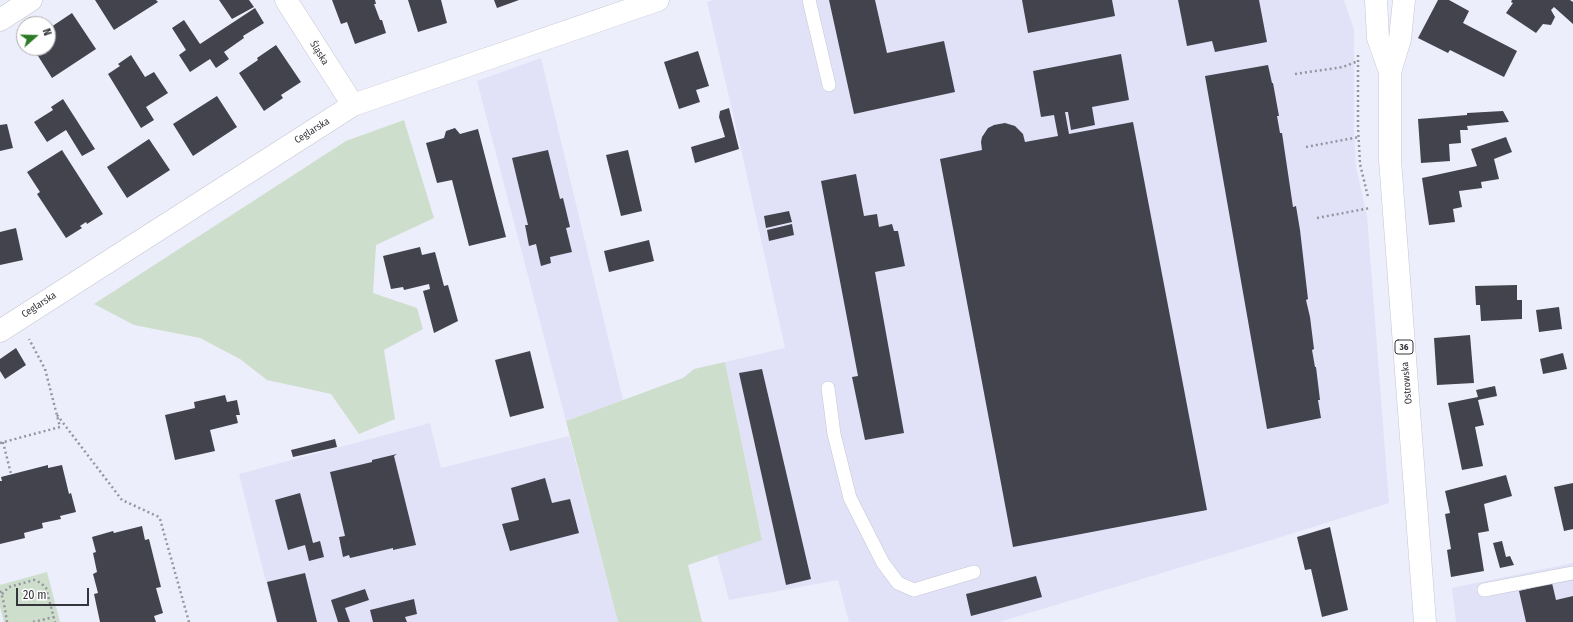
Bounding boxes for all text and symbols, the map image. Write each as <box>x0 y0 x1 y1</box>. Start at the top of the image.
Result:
north arrow <box>16 16 56 56</box>
text: N <box>40 27 54 37</box>
street label: Śląska <box>307 39 331 67</box>
street label: Ceglarska <box>292 116 332 146</box>
street label: Ceglarska <box>19 289 59 321</box>
road number: 36 <box>1395 340 1413 354</box>
street label: Ostrowska <box>1399 361 1415 405</box>
scale bar <box>18 580 91 606</box>
text: 20 m <box>23 588 47 602</box>

